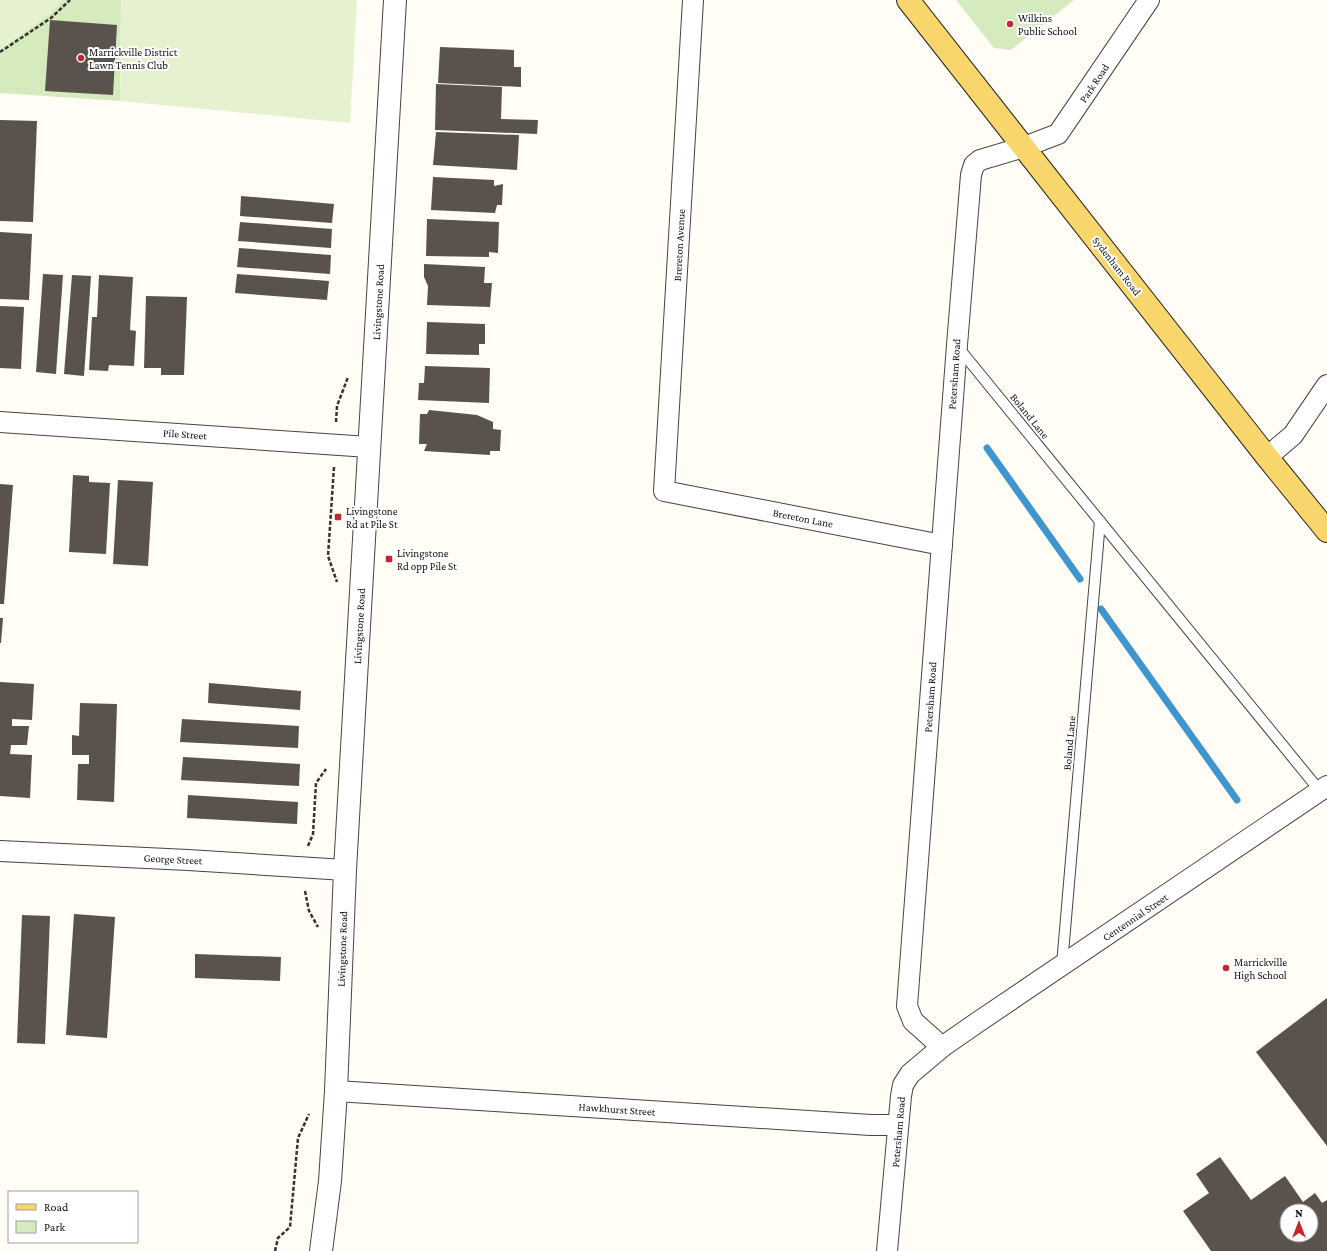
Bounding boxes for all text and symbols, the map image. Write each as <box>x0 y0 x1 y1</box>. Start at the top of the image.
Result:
place label: Wilkins Public School <box>1018 12 1077 37</box>
marker: Wilkins Public School <box>1005 19 1015 29</box>
place label: Marrickville District Lawn Tennis Club <box>89 46 178 71</box>
marker: Marrickville District Lawn Tennis Club <box>76 53 86 63</box>
street label: Park Road <box>1077 61 1111 105</box>
street label: Brereton Avenue <box>671 208 687 281</box>
street label: Sydenham Road <box>1090 234 1144 298</box>
street label: Livingstone Road <box>370 264 387 340</box>
street label: Petersham Road <box>946 338 962 410</box>
street label: Boland Lane <box>1008 391 1052 441</box>
street label: Pile Street <box>163 426 208 442</box>
place label: Livingstone Rd at Pile St <box>346 505 398 530</box>
street label: Brereton Lane <box>772 506 834 530</box>
marker: Livingstone Rd at Pile St <box>333 512 343 522</box>
place label: Livingstone Rd opp Pile St <box>397 547 457 573</box>
marker: Livingstone Rd opp Pile St <box>384 554 394 564</box>
street label: Livingstone Road <box>351 588 368 664</box>
street label: Petersham Road <box>922 661 938 733</box>
street label: Boland Lane <box>1061 715 1077 771</box>
street label: George Street <box>143 851 203 868</box>
street label: Centennial Street <box>1100 891 1170 943</box>
street label: Livingstone Road <box>335 911 350 987</box>
place label: Marrickville High School <box>1234 956 1287 982</box>
marker: Marrickville High School <box>1221 963 1231 973</box>
street label: Petersham Road <box>889 1096 907 1168</box>
street label: Hawkhurst Street <box>578 1100 656 1118</box>
legend <box>8 1191 138 1243</box>
text: Road <box>44 1200 69 1214</box>
north arrow <box>1279 1203 1319 1243</box>
text: N <box>1295 1207 1303 1219</box>
text: Park <box>44 1220 66 1234</box>

